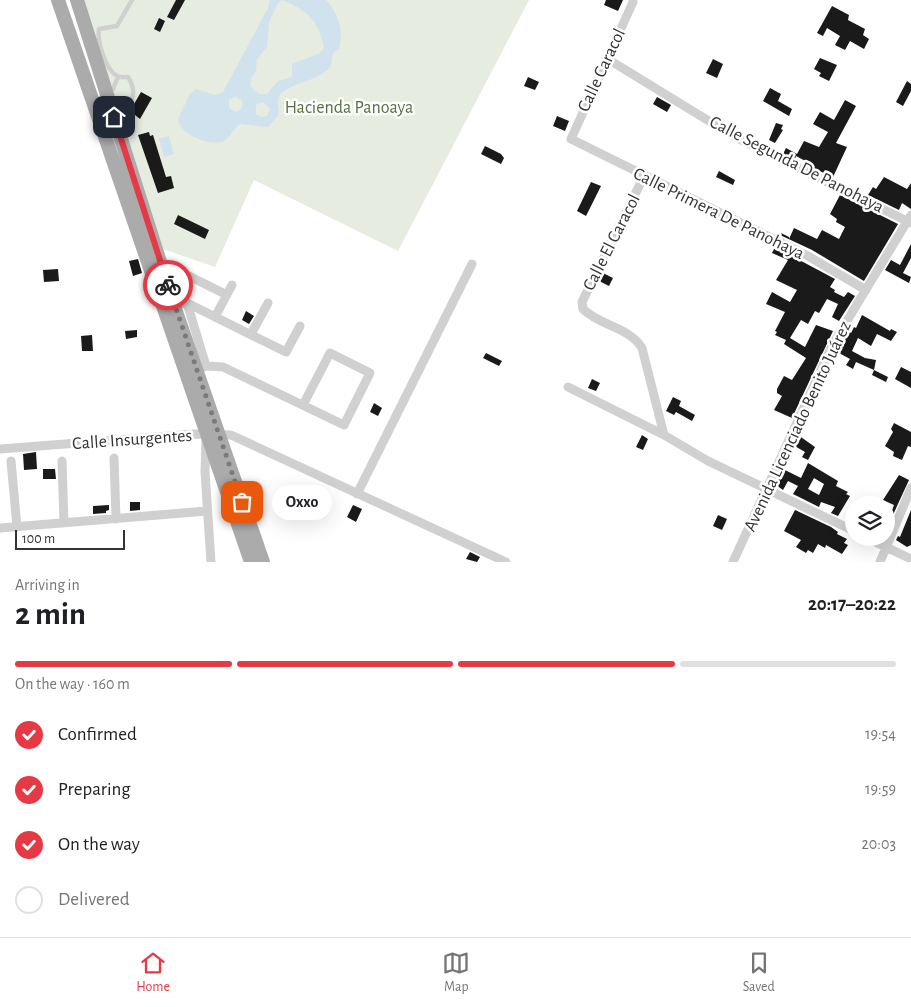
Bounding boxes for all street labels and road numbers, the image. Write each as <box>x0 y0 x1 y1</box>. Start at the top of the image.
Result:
street label: Calle Caracol <box>575 26 629 115</box>
street label: Calle Segunda De Panohaya <box>706 113 887 217</box>
street label: Calle Primera De Panohaya <box>630 165 807 263</box>
street label: Calle El Caracol <box>580 191 644 294</box>
street label: Avenida Licenciado Benito Juárez <box>741 318 855 534</box>
street label: Calle Insurgentes <box>72 427 193 453</box>

